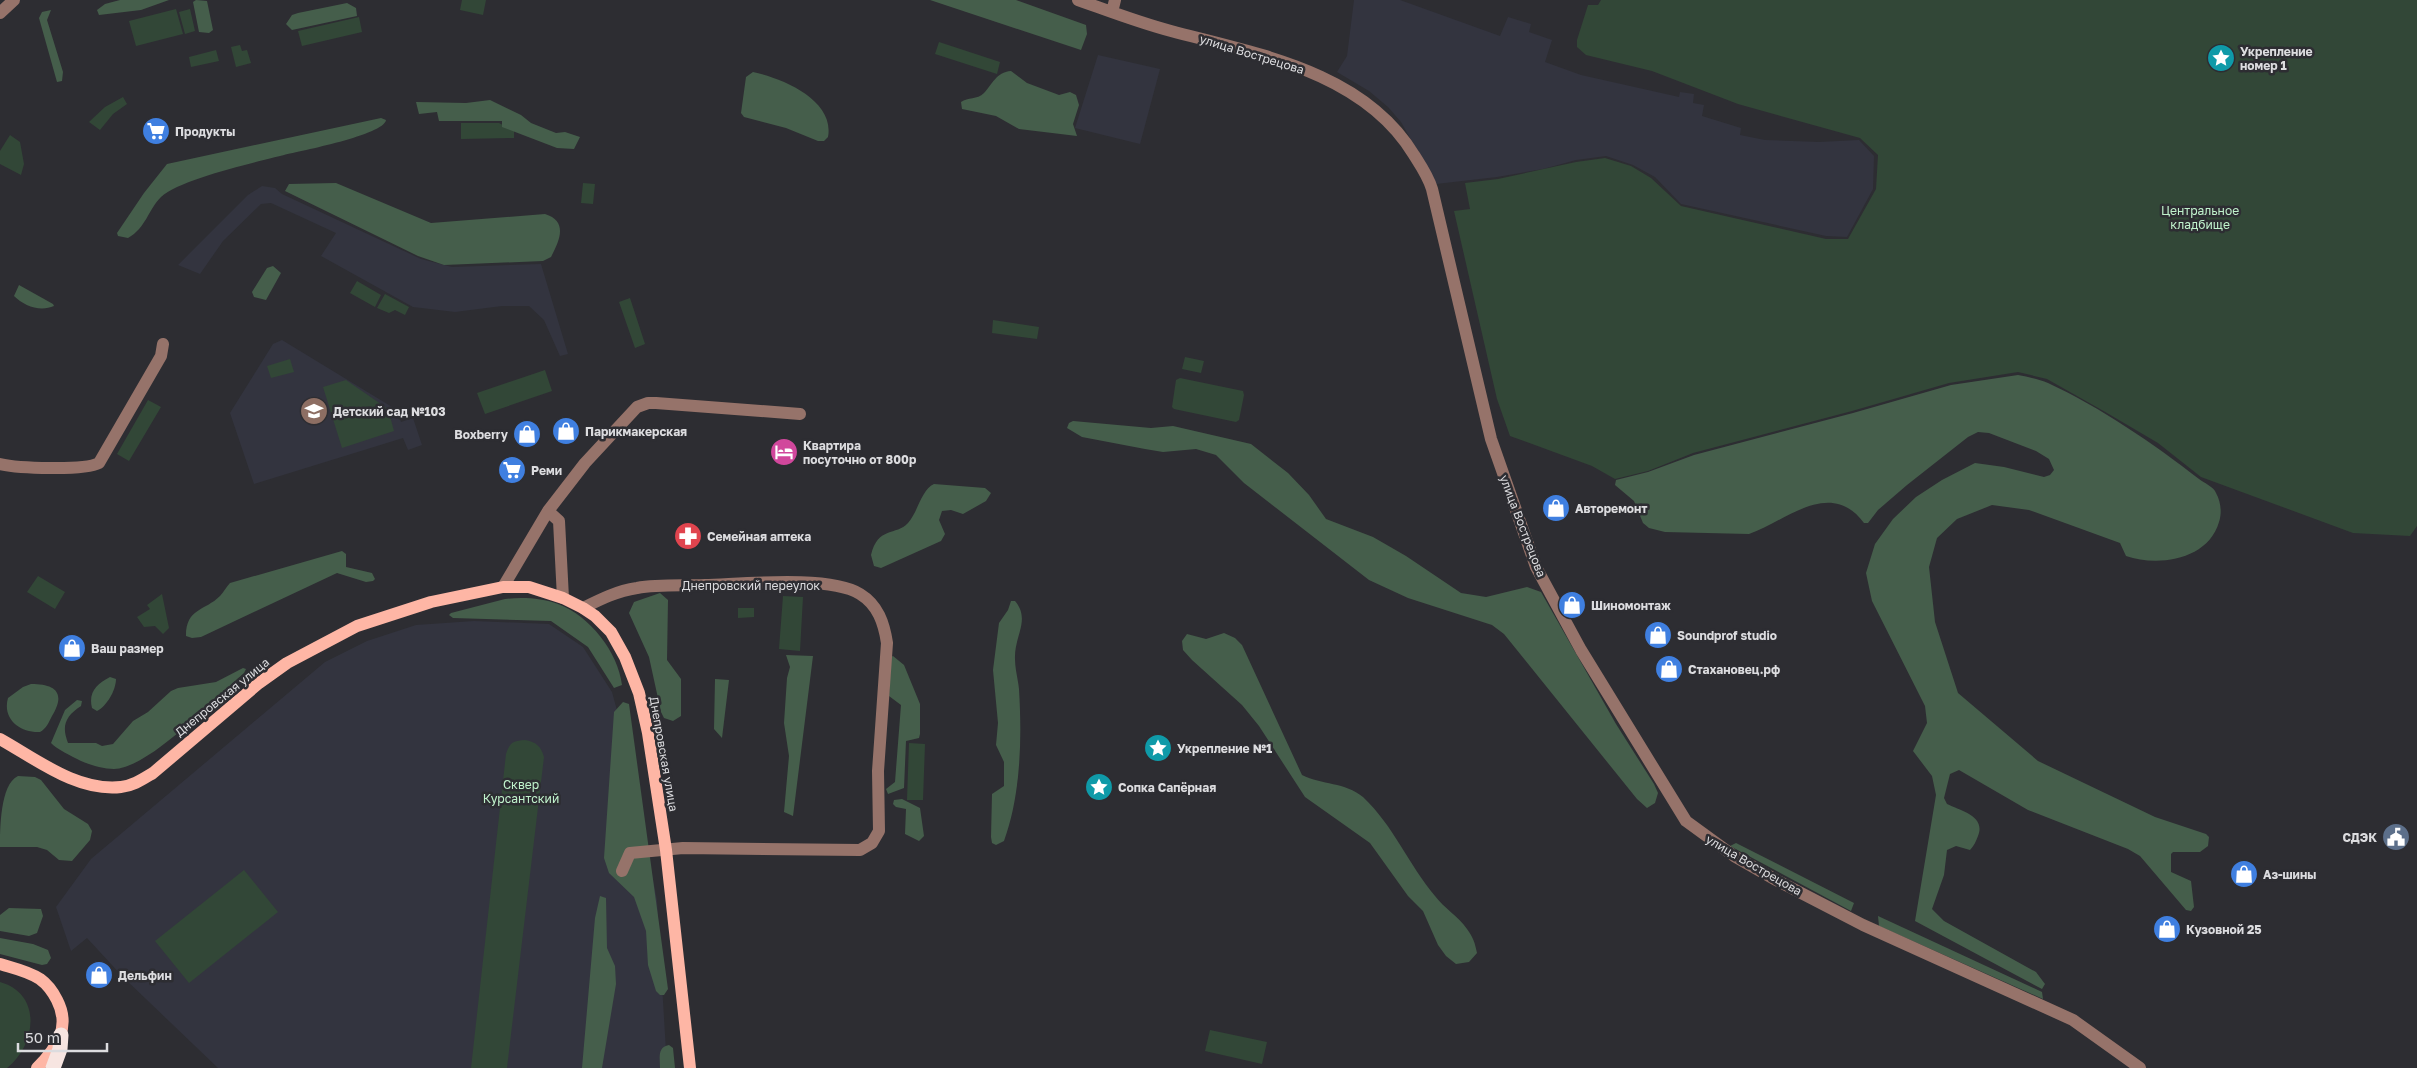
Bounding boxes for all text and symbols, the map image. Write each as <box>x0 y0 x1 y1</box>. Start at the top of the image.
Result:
street label: улица Вострецова <box>1198 31 1306 77</box>
place icon: Укрепление номер 1 <box>2206 43 2236 73</box>
place label: Укрепление номер 1 <box>2240 44 2313 73</box>
supermarket icon: Продукты <box>141 116 171 146</box>
place label: Продукты <box>175 124 235 139</box>
park label: Центральное кладбище <box>2161 203 2239 232</box>
school or university icon: Детский сад №103 <box>299 396 329 426</box>
place label: Детский сад №103 <box>333 404 446 419</box>
shop icon: Парикмакерская <box>551 416 581 446</box>
shop icon: Boxberry <box>512 419 542 449</box>
place label: Парикмакерская <box>585 424 687 439</box>
place label: Boxberry <box>454 427 509 442</box>
hotel icon: Квартира посуточно от 800р <box>769 437 799 467</box>
place label: Квартира посуточно от 800р <box>803 438 917 467</box>
supermarket icon: Реми <box>497 455 527 485</box>
place label: Реми <box>531 463 562 478</box>
street label: улица Вострецова <box>1497 473 1549 579</box>
shop icon: Авторемонт <box>1541 493 1571 523</box>
place label: Авторемонт <box>1575 501 1648 516</box>
pharmacy icon: Семейная аптека <box>673 521 703 551</box>
place label: Семейная аптека <box>707 529 811 544</box>
street label: Днепровский переулок <box>682 578 820 593</box>
shop icon: Шиномонтаж <box>1557 590 1587 620</box>
place label: Шиномонтаж <box>1591 598 1671 613</box>
shop icon: Soundprof studio <box>1643 620 1673 650</box>
place label: Soundprof studio <box>1677 628 1777 643</box>
shop icon: Ваш размер <box>57 633 87 663</box>
place label: Ваш размер <box>91 641 164 656</box>
street label: Днепровская улица <box>172 654 272 740</box>
shop icon: Стахановец.рф <box>1654 654 1684 684</box>
place label: Стахановец.рф <box>1688 662 1780 677</box>
street label: Днепровская улица <box>646 695 682 813</box>
place icon: Укрепление №1 <box>1143 733 1173 763</box>
place label: Укрепление №1 <box>1177 741 1272 756</box>
place icon: Сопка Сапёрная <box>1084 772 1114 802</box>
park label: Сквер Курсантский <box>483 777 559 806</box>
place label: Сопка Сапёрная <box>1118 780 1216 795</box>
public building icon: СДЭК <box>2381 822 2411 852</box>
place label: СДЭК <box>2343 830 2377 845</box>
street label: улица Вострецова <box>1703 831 1805 899</box>
shop icon: Аз-шины <box>2229 859 2259 889</box>
place label: Аз-шины <box>2263 867 2316 882</box>
shop icon: Кузовной 25 <box>2152 914 2182 944</box>
place label: Кузовной 25 <box>2186 922 2262 937</box>
shop icon: Дельфин <box>84 960 114 990</box>
place label: Дельфин <box>118 968 172 983</box>
scale bar <box>18 1020 106 1052</box>
text: 50 m <box>25 1028 60 1046</box>

